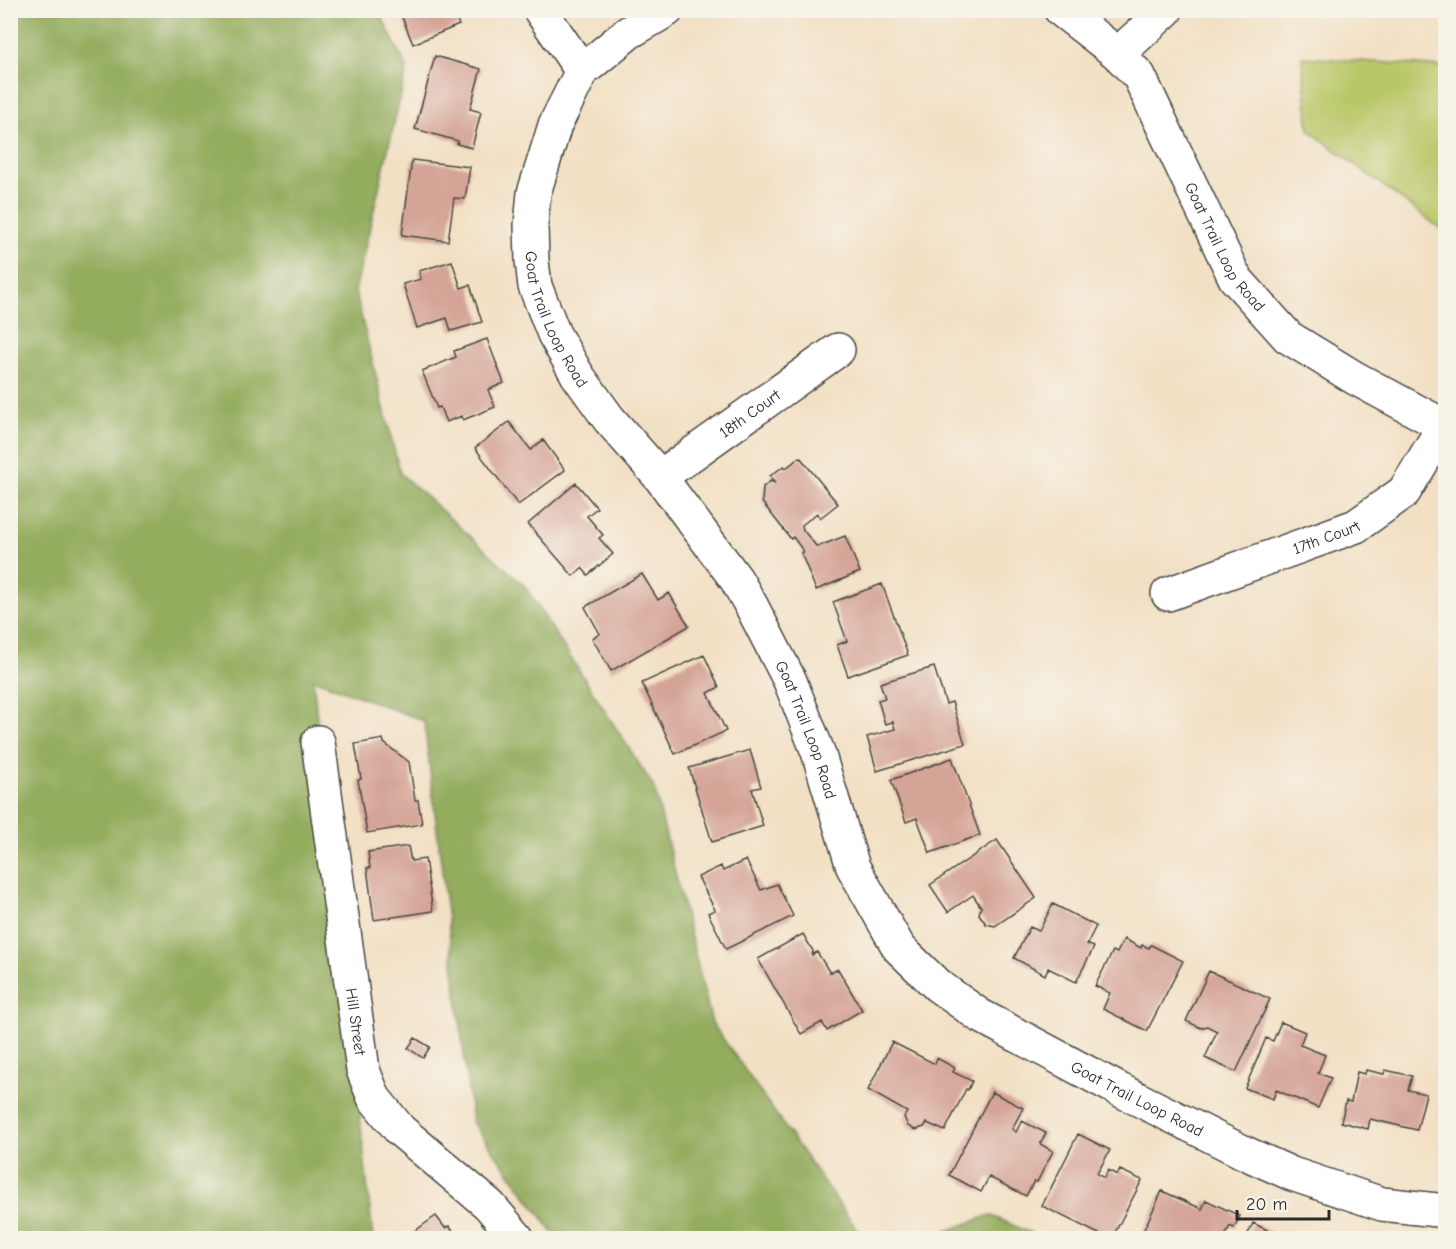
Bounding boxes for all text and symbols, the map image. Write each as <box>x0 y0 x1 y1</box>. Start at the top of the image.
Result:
street label: Goat Trail Loop Road <box>1181 179 1268 315</box>
street label: Goat Trail Loop Road <box>522 251 591 391</box>
street label: 18th Court <box>716 386 784 442</box>
street label: 17th Court <box>1290 517 1365 558</box>
street label: Goat Trail Loop Road <box>771 658 840 801</box>
street label: Hill Street <box>342 987 369 1057</box>
street label: Goat Trail Loop Road <box>1068 1058 1206 1141</box>
scale bar <box>1237 1183 1328 1221</box>
text: 20 m <box>1246 1194 1287 1215</box>

